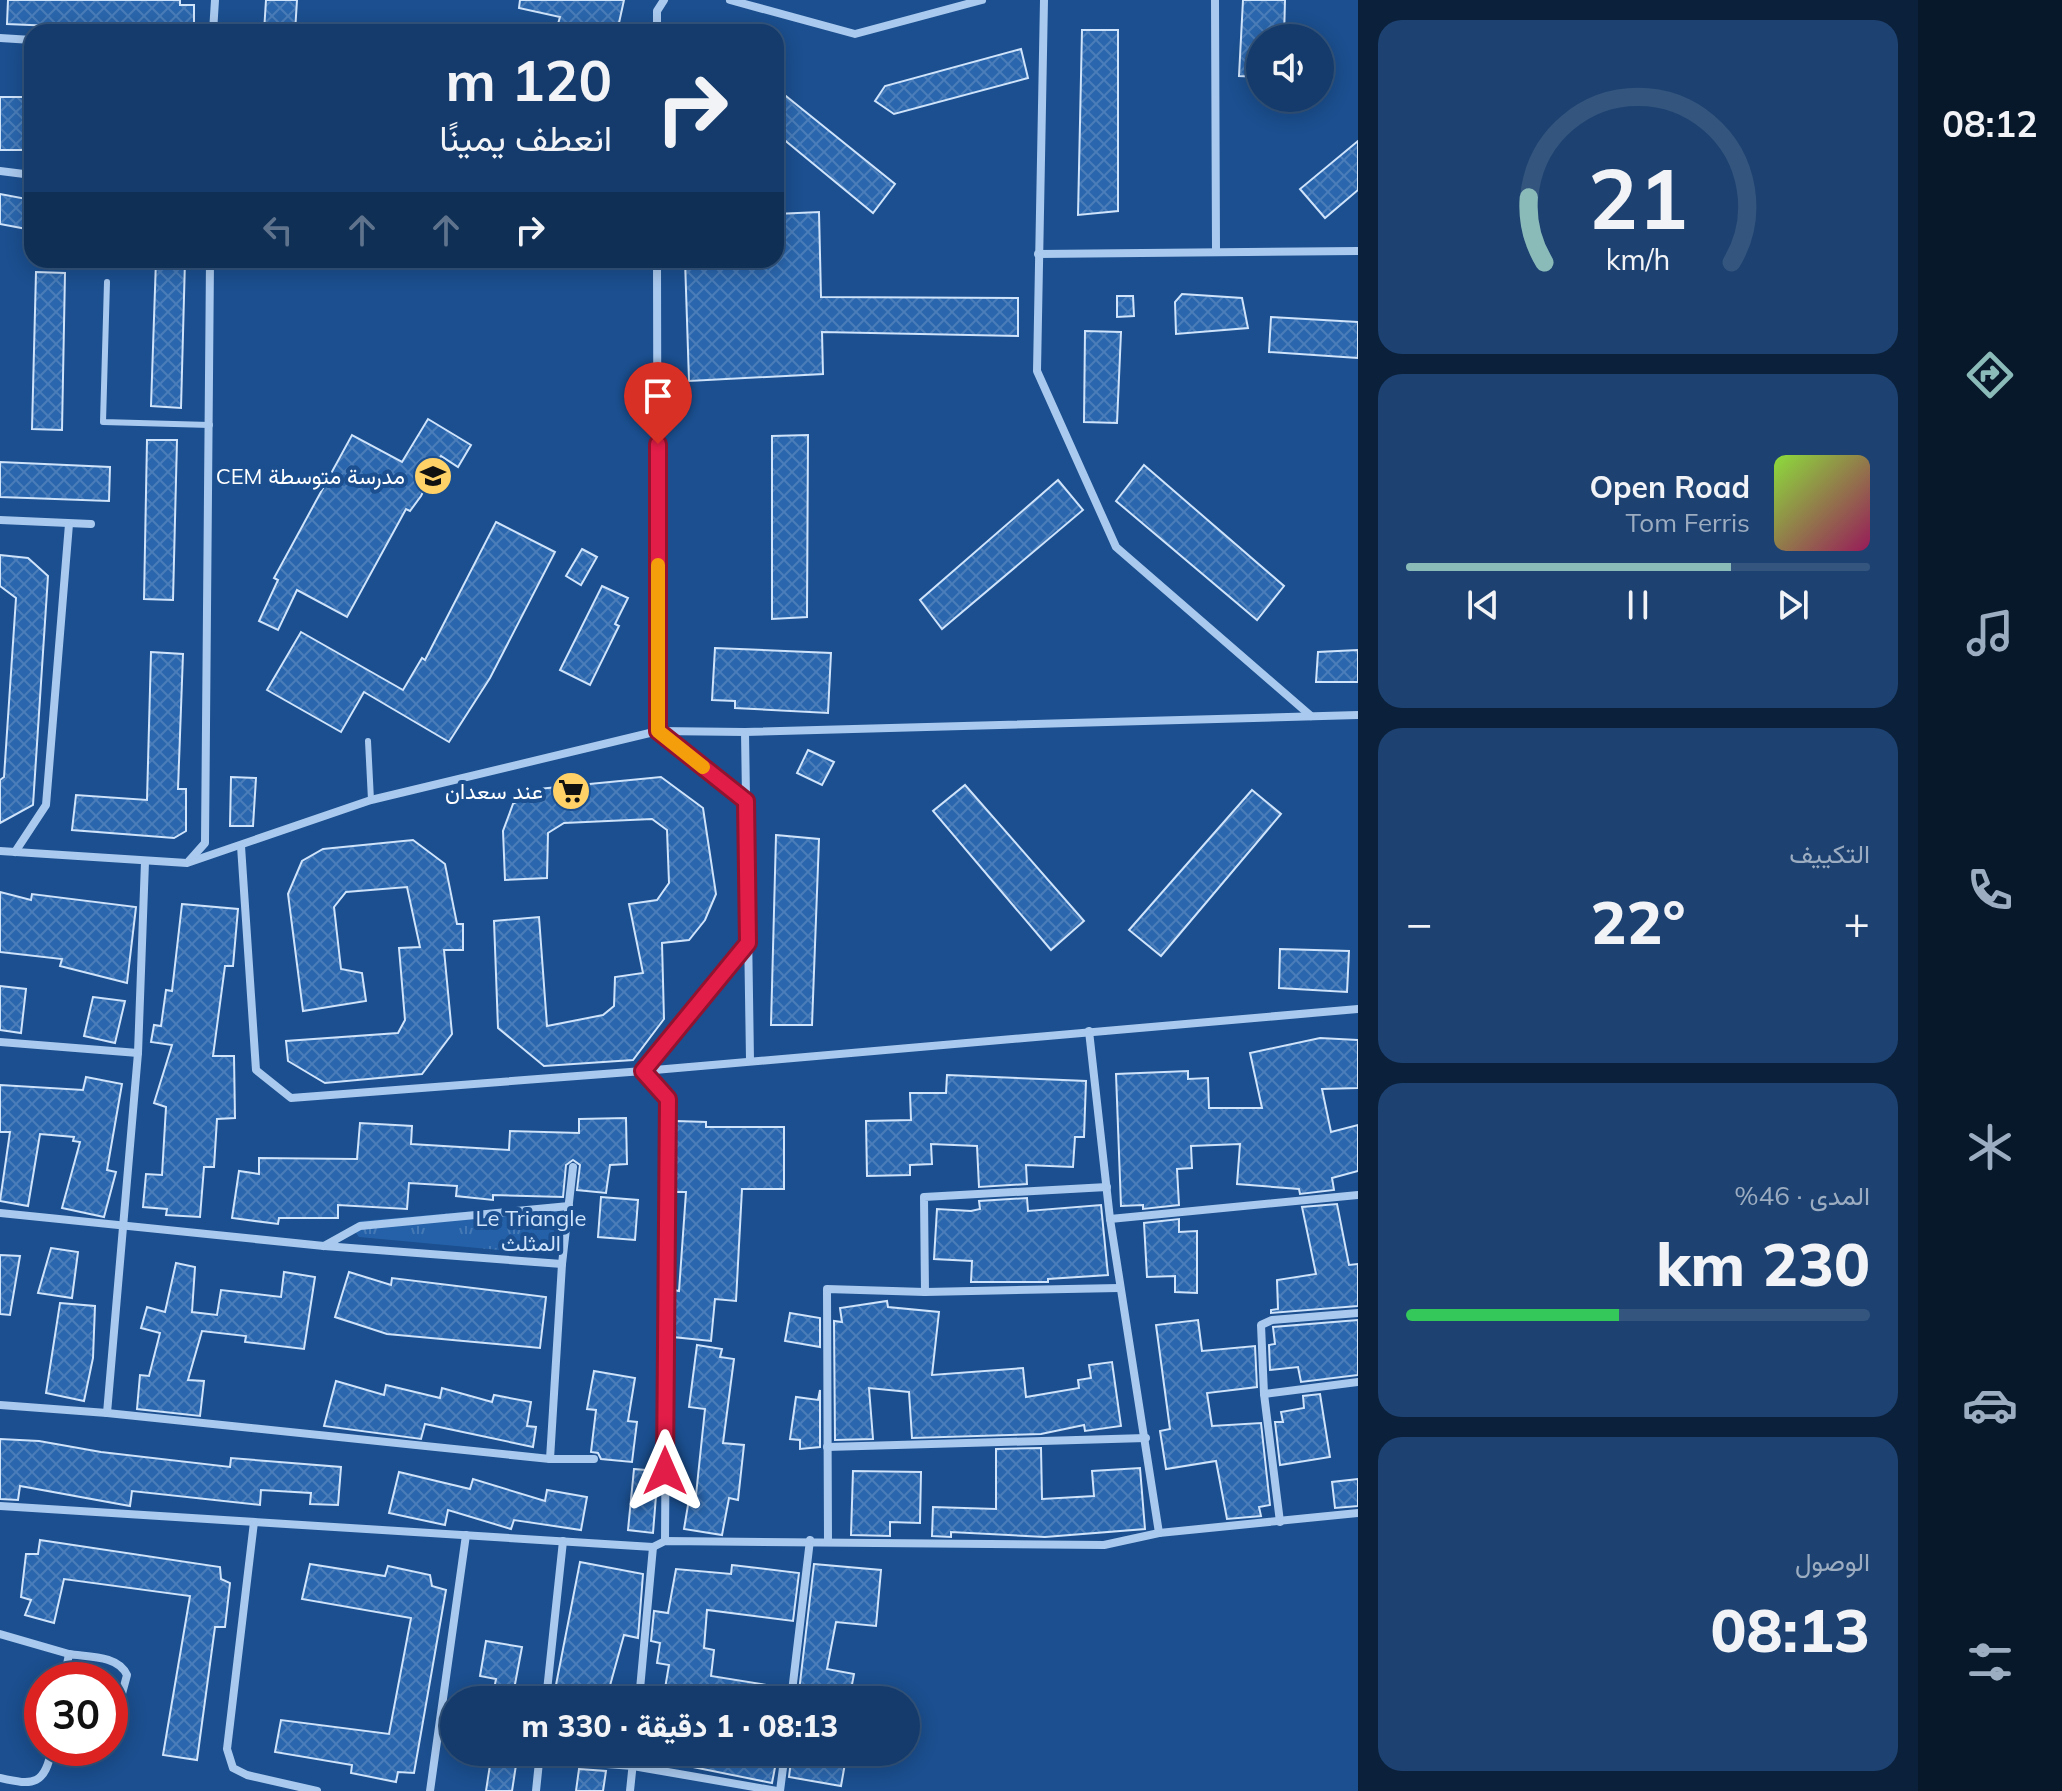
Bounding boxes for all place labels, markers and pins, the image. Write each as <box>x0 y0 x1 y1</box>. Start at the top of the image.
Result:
pin <box>624 362 692 444</box>
school or university icon: CEM مدرسة متوسطة <box>412 455 454 497</box>
place label: CEM مدرسة متوسطة <box>216 462 405 490</box>
supermarket icon: عند سعدان <box>550 770 592 812</box>
place label: عند سعدان <box>445 777 543 805</box>

